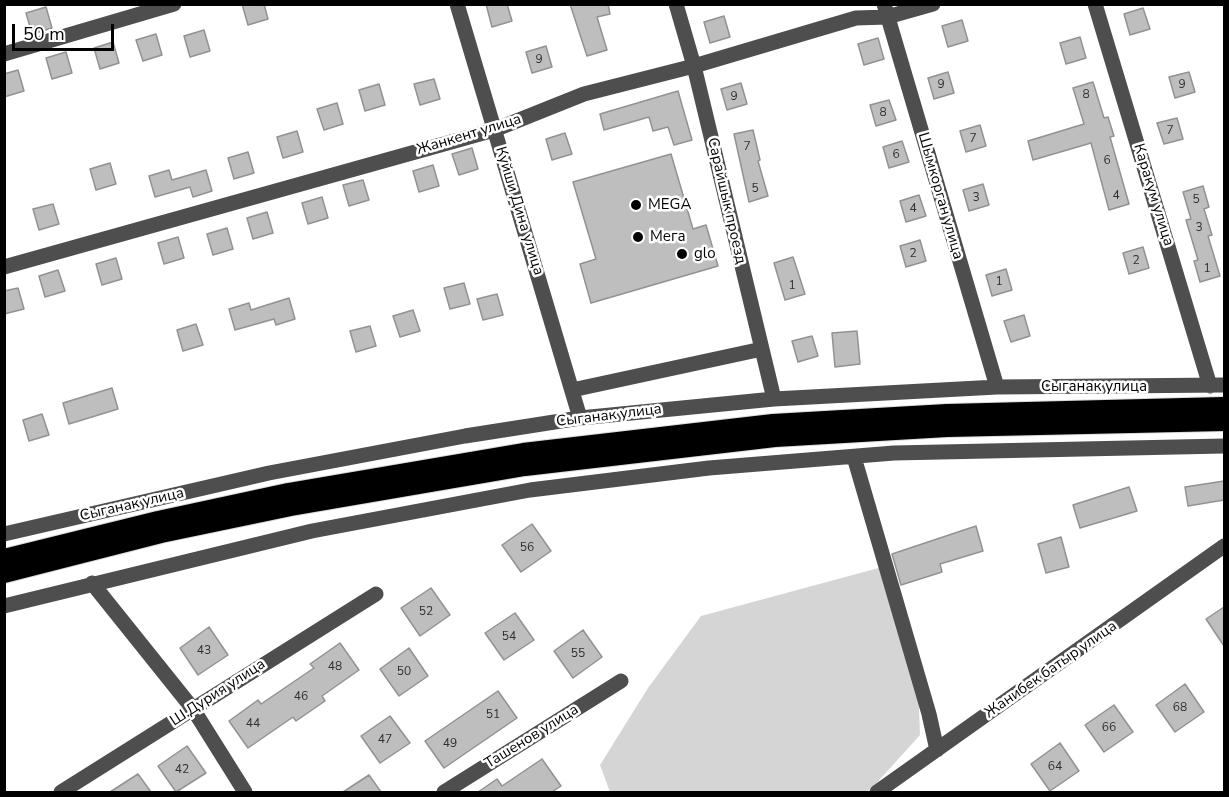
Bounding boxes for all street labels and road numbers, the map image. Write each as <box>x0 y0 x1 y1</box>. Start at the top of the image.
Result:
street label: Жанкент улица <box>414 111 524 159</box>
street label: Шымкорган улица <box>913 131 967 261</box>
street label: Сарайшык проезд <box>703 136 749 266</box>
street label: Каракум улица <box>1129 142 1177 248</box>
street label: Куйши Дина улица <box>491 145 547 277</box>
street label: Сыганак улица <box>1041 378 1147 396</box>
street label: Сыганак улица <box>555 401 663 431</box>
street label: Сыганак улица <box>78 484 186 526</box>
street label: Жанибек батыр улица <box>981 618 1121 722</box>
street label: Ш.Дурия улица <box>167 656 269 730</box>
street label: Ташенов улица <box>482 701 582 773</box>

